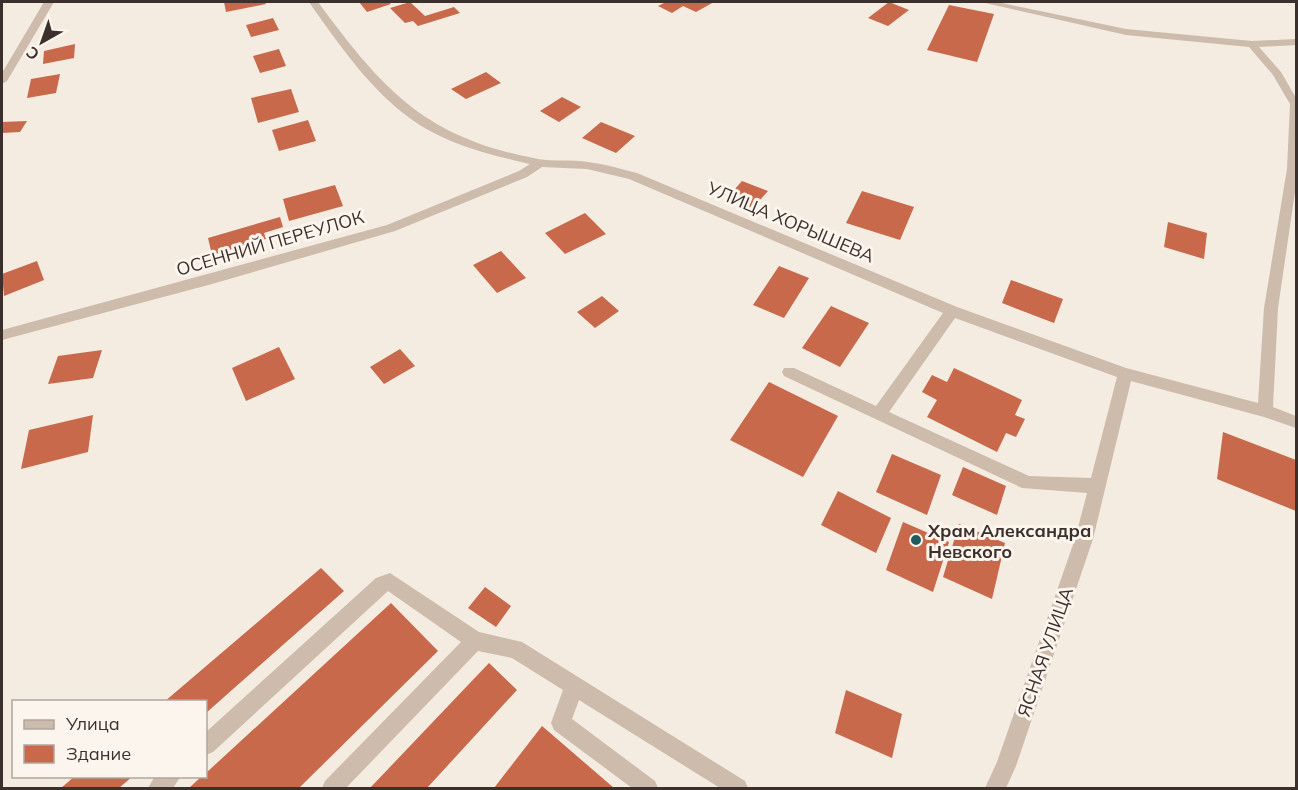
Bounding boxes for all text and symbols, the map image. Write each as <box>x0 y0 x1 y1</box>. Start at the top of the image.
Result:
north arrow <box>12 12 72 72</box>
text: С <box>22 42 43 65</box>
street label: УЛИЦА ХОРЫШЕВА <box>703 176 878 268</box>
street label: ОСЕННИЙ ПЕРЕУЛОК <box>174 205 367 281</box>
place label: Храм Александра Невского <box>927 519 1091 563</box>
marker: Храм Александра Невского <box>909 533 923 547</box>
street label: ЯСНАЯ УЛИЦА <box>1012 584 1078 720</box>
legend <box>12 700 207 778</box>
text: Улица <box>65 712 120 735</box>
text: Здание <box>66 742 131 765</box>

